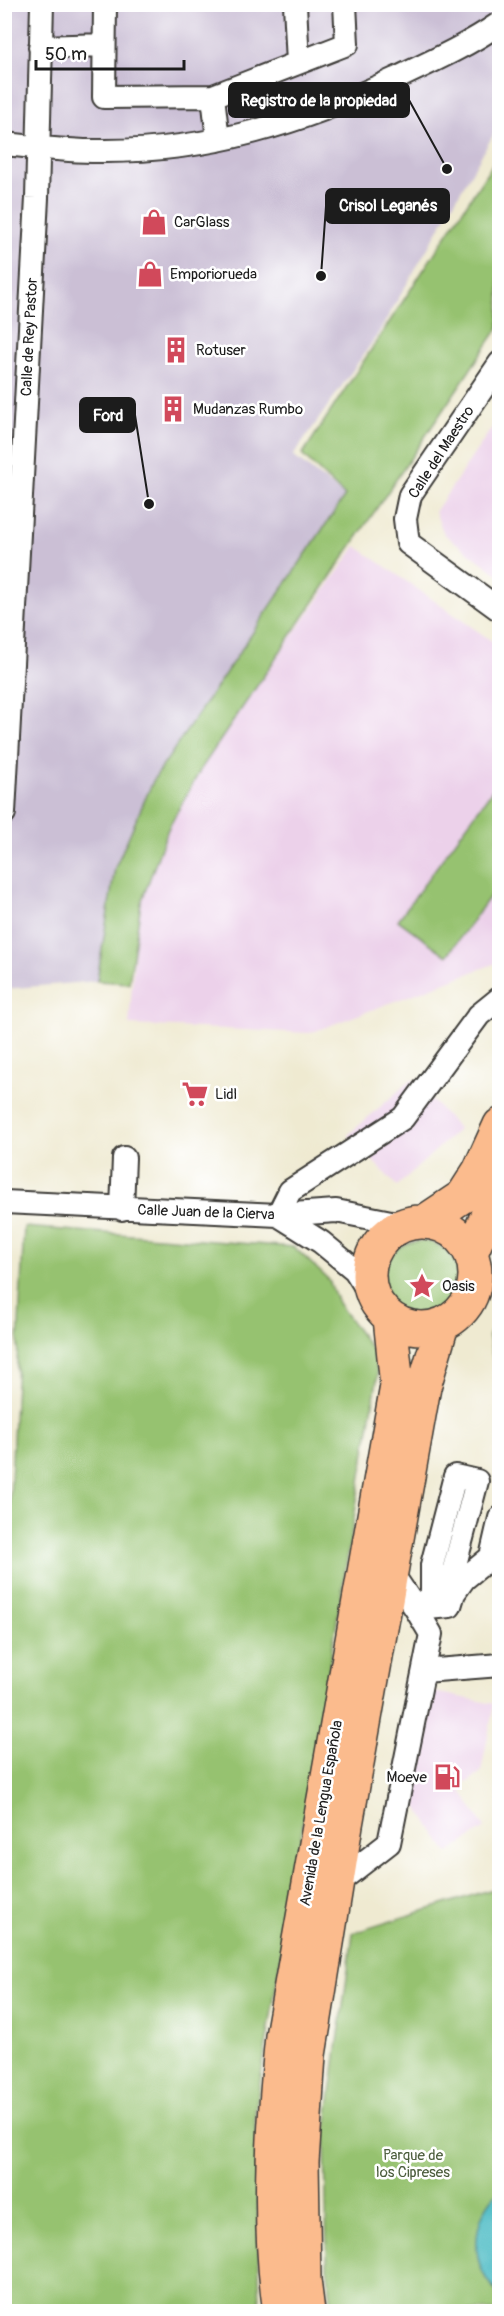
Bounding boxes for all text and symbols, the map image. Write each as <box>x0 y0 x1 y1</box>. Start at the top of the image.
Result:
scale bar <box>36 33 184 71</box>
text: 50 m <box>45 43 87 66</box>
callout: Registro de la propiedad <box>229 83 409 117</box>
text: Registro de la propiedad <box>241 91 397 111</box>
callout: Crisol Leganés <box>326 189 449 223</box>
text: Crisol Leganés <box>339 196 438 216</box>
shop icon: CarGlass <box>139 207 169 237</box>
place label: CarGlass <box>174 213 230 232</box>
shop icon: Emporiorueda <box>135 259 165 289</box>
place label: Emporiorueda <box>170 265 257 284</box>
street label: Calle de Rey Pastor <box>17 277 42 397</box>
building icon: Rotuser <box>161 335 191 365</box>
place label: Rotuser <box>196 341 246 360</box>
building icon: Mudanzas Rumbo <box>158 394 188 424</box>
callout: Ford <box>80 398 135 432</box>
place label: Mudanzas Rumbo <box>193 400 303 419</box>
street label: Calle del Maestro <box>404 402 478 502</box>
text: Ford <box>93 406 123 426</box>
supermarket icon: Lidl <box>180 1079 210 1109</box>
place label: Lidl <box>215 1085 237 1104</box>
street label: Calle Juan de la Cierva <box>137 1201 275 1224</box>
place icon: Oasis <box>407 1271 437 1301</box>
place label: Oasis <box>442 1277 475 1296</box>
street label: Avenida de la Lengua Española <box>296 1719 347 1908</box>
fuel station icon: Moeve <box>432 1762 462 1792</box>
place label: Moeve <box>387 1768 428 1787</box>
park label: Parque de los Cipreses <box>376 2146 450 2182</box>

